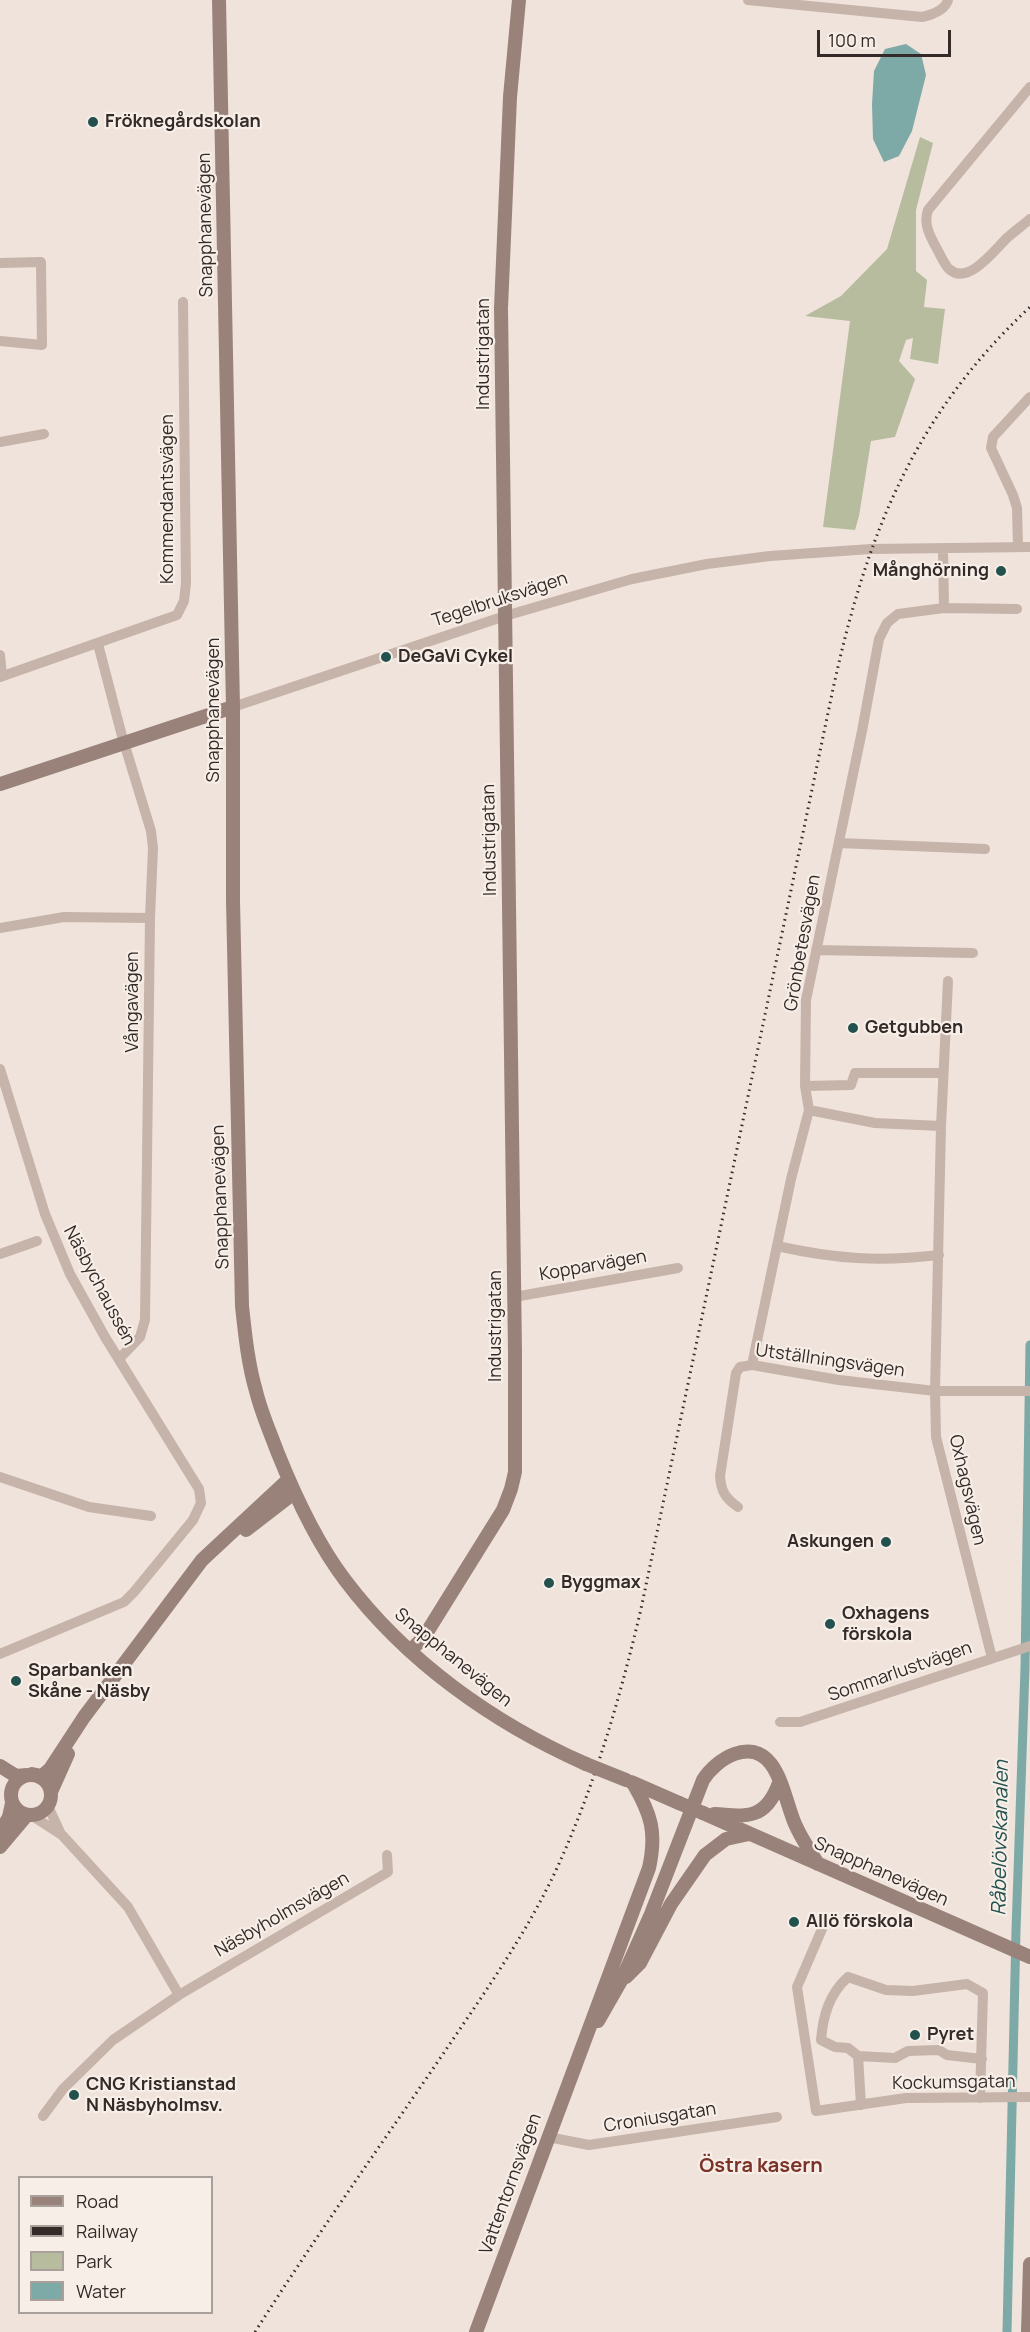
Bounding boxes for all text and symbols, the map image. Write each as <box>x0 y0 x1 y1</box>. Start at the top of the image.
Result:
scale bar <box>820 18 954 56</box>
text: 100 m <box>828 28 876 52</box>
place label: Fröknegårdskolan <box>105 111 261 133</box>
marker: Fröknegårdskolan <box>86 115 100 129</box>
street label: Snapphanevägen <box>194 152 218 298</box>
street label: Industrigatan <box>473 298 495 410</box>
street label: Kommendantsvägen <box>157 414 179 584</box>
place label: Månghörning <box>873 560 989 582</box>
marker: Månghörning <box>994 564 1008 578</box>
street label: Tegelbruksvägen <box>430 568 570 632</box>
street label: Snapphanevägen <box>203 638 225 782</box>
place label: DeGaVi Cykel <box>398 646 513 668</box>
marker: DeGaVi Cykel <box>379 650 393 664</box>
street label: Industrigatan <box>478 784 502 896</box>
street label: Grönbetesvägen <box>780 873 826 1013</box>
street label: Vångavägen <box>122 951 144 1053</box>
place label: Getgubben <box>865 1017 963 1039</box>
marker: Getgubben <box>846 1021 860 1035</box>
street label: Snapphanevägen <box>208 1124 234 1270</box>
street label: Näsbychaussén <box>58 1223 140 1349</box>
street label: Kopparvägen <box>538 1246 648 1286</box>
street label: Industrigatan <box>485 1270 507 1382</box>
street label: Utställningsvägen <box>754 1340 906 1382</box>
street label: Oxhagsvägen <box>944 1433 990 1547</box>
place label: Askungen <box>787 1531 874 1553</box>
marker: Askungen <box>879 1535 893 1549</box>
place label: Byggmax <box>561 1572 641 1594</box>
marker: Byggmax <box>542 1576 556 1590</box>
place label: Oxhagens förskola <box>842 1603 929 1646</box>
street label: Snapphanevägen <box>390 1604 516 1712</box>
marker: Oxhagens förskola <box>823 1617 837 1631</box>
street label: Sommarlustvägen <box>825 1637 975 1707</box>
place label: Sparbanken Skåne - Näsby <box>28 1660 150 1702</box>
marker: Sparbanken Skåne - Näsby <box>9 1674 23 1688</box>
water label: Råbelövskanalen <box>988 1760 1014 1916</box>
street label: Snapphanevägen <box>810 1833 952 1911</box>
street label: Näsbyholmsvägen <box>211 1868 353 1962</box>
place label: Allö förskola <box>806 1911 913 1933</box>
marker: Allö förskola <box>787 1915 801 1929</box>
place label: Pyret <box>927 2024 974 2046</box>
marker: Pyret <box>908 2028 922 2042</box>
street label: Kockumsgatan <box>892 2071 1016 2095</box>
place label: CNG Kristianstad N Näsbyholmsv. <box>86 2074 236 2116</box>
marker: CNG Kristianstad N Näsbyholmsv. <box>67 2088 81 2102</box>
street label: Croniusgatan <box>602 2098 718 2138</box>
street label: Vattentornsvägen <box>475 2111 547 2257</box>
district label: Östra kasern <box>699 2154 823 2178</box>
legend <box>18 2176 213 2314</box>
text: Road <box>76 2189 119 2213</box>
text: Railway <box>76 2219 138 2243</box>
text: Park <box>76 2249 112 2273</box>
text: Water <box>76 2279 126 2303</box>

